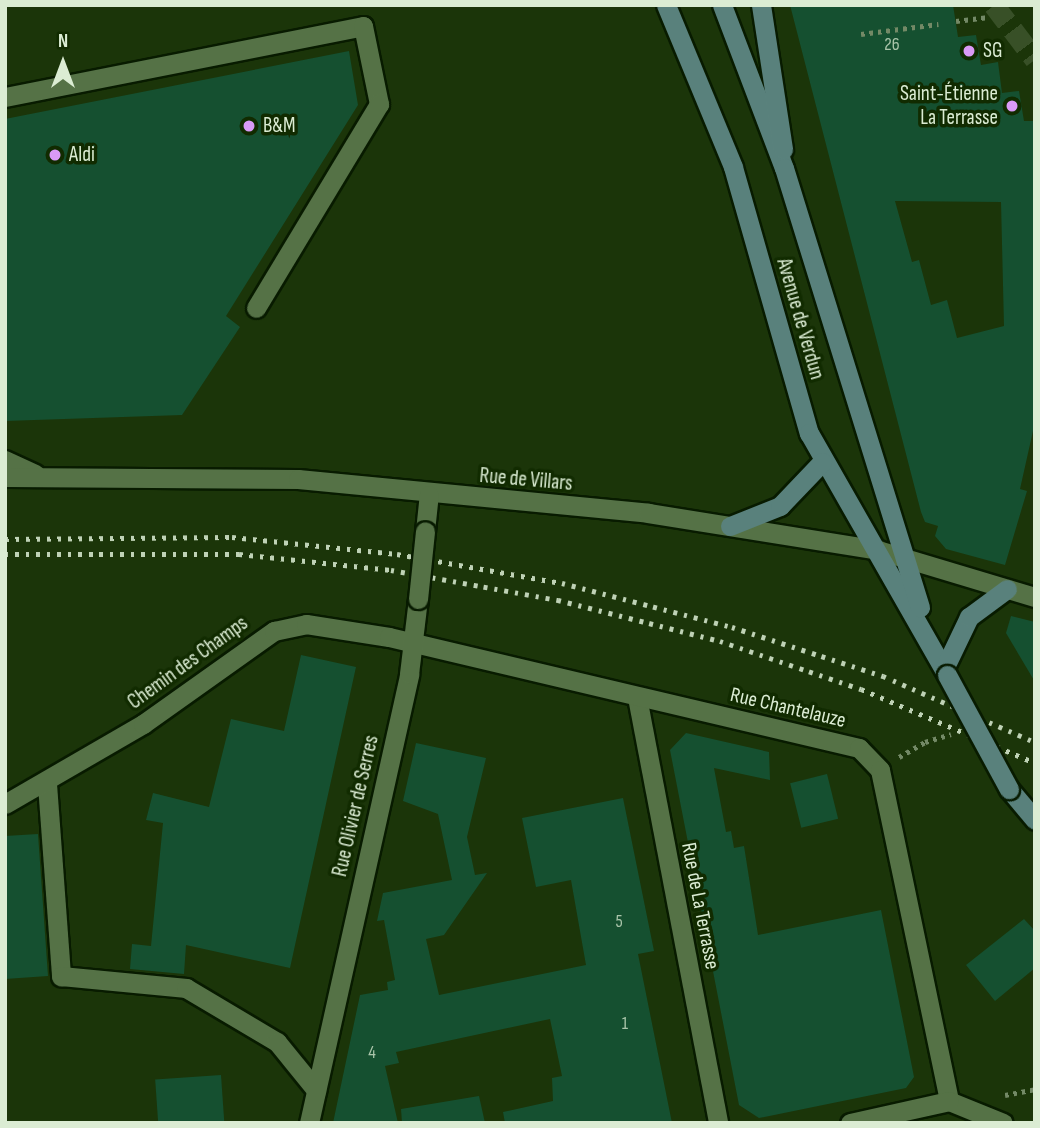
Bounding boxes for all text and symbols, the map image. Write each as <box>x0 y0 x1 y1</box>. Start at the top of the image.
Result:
north arrow <box>28 28 98 98</box>
text: N <box>58 30 68 53</box>
house number: 26 <box>884 34 900 56</box>
place label: SG <box>983 38 1002 64</box>
marker: SG <box>961 43 977 59</box>
place label: Saint-Étienne La Terrasse <box>900 81 998 131</box>
marker: Saint-Étienne La Terrasse <box>1004 98 1020 114</box>
place label: B&M <box>263 113 295 139</box>
marker: B&M <box>241 118 257 134</box>
place label: Aldi <box>69 142 95 168</box>
marker: Aldi <box>47 147 63 163</box>
street label: Avenue de Verdun <box>771 256 829 382</box>
street label: Rue de Villars <box>478 463 574 497</box>
street label: Chemin des Champs <box>123 611 253 715</box>
street label: Rue Chantelauze <box>728 682 848 734</box>
street label: Rue Olivier de Serres <box>327 733 385 879</box>
street label: Rue de La Terrasse <box>675 840 725 972</box>
house number: 5 <box>615 911 623 933</box>
house number: 1 <box>622 1013 628 1035</box>
house number: 4 <box>368 1042 376 1064</box>

